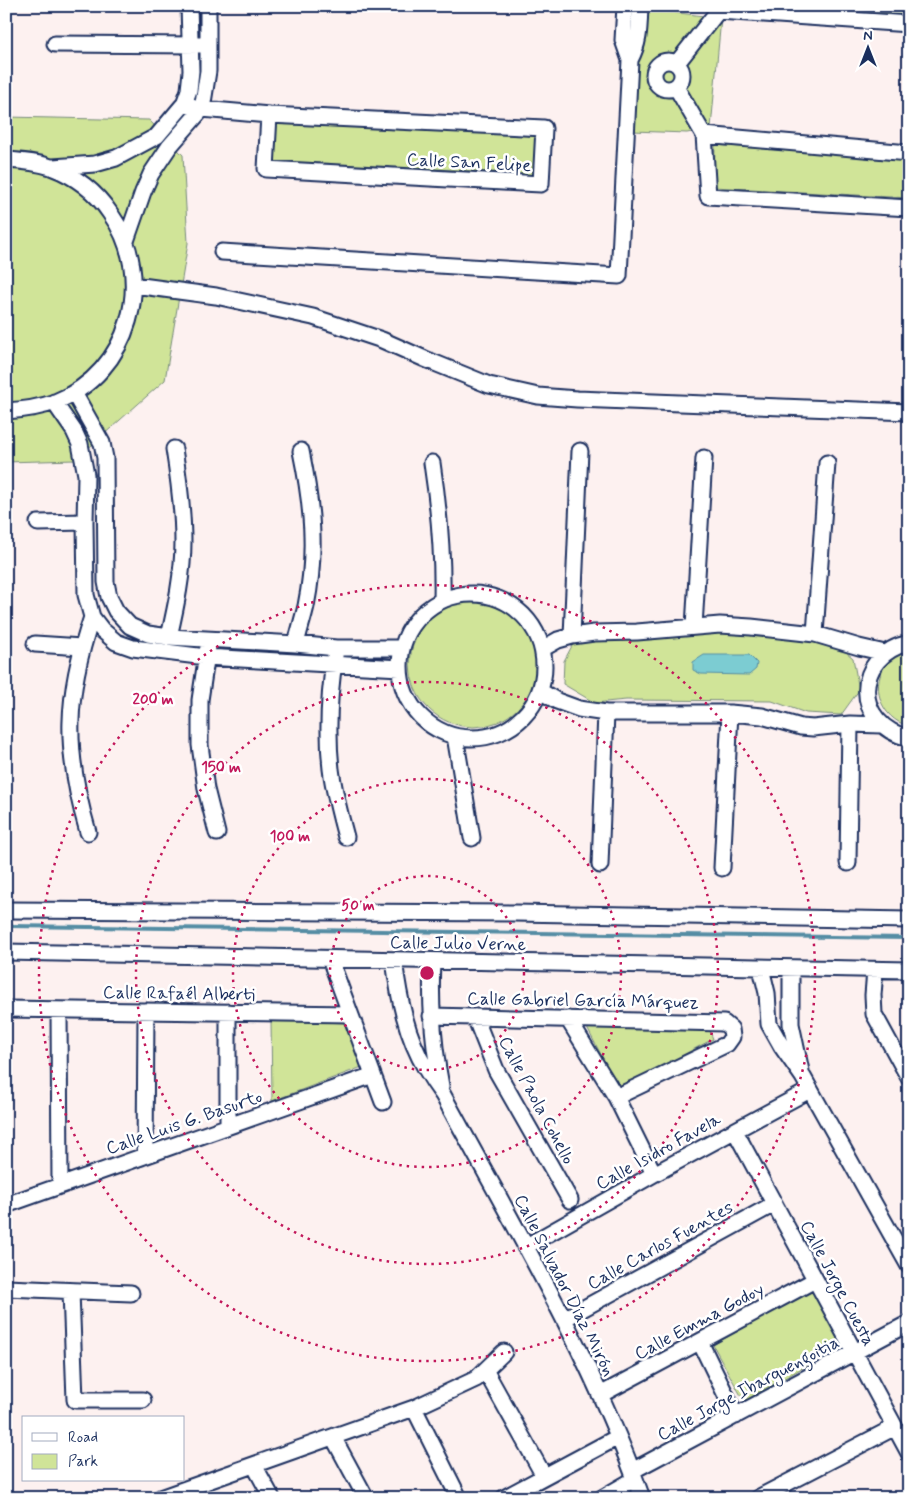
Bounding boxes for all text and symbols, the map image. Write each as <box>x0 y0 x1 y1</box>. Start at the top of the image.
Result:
north arrow <box>842 22 892 72</box>
text: N <box>863 27 873 45</box>
street label: Calle San Felipe <box>406 148 532 178</box>
text: 200 m <box>133 690 174 710</box>
text: 150 m <box>201 758 241 778</box>
text: 100 m <box>270 827 310 847</box>
text: 50 m <box>341 896 375 916</box>
street label: Calle Julio Verne <box>390 931 526 957</box>
centre of rings <box>418 964 436 982</box>
street label: Calle Rafaél Alberti <box>103 981 256 1007</box>
street label: Calle Gabriel García Márquez <box>467 987 699 1015</box>
street label: Calle Paola Cohello <box>492 1032 580 1169</box>
street label: Calle Luis G. Basurto <box>103 1085 266 1161</box>
street label: Calle Isidro Favela <box>592 1108 725 1196</box>
street label: Calle Salvador Díaz Mirón <box>508 1190 620 1380</box>
street label: Calle Carlos Fuentes <box>583 1196 738 1296</box>
street label: Calle Jorge Cuesta <box>793 1216 880 1351</box>
street label: Calle Emma Godoy <box>631 1278 768 1366</box>
street label: Calle Jorge Ibarguengoitia <box>653 1331 845 1449</box>
legend <box>22 1416 185 1482</box>
text: Road <box>68 1428 98 1448</box>
text: Park <box>68 1452 98 1472</box>

